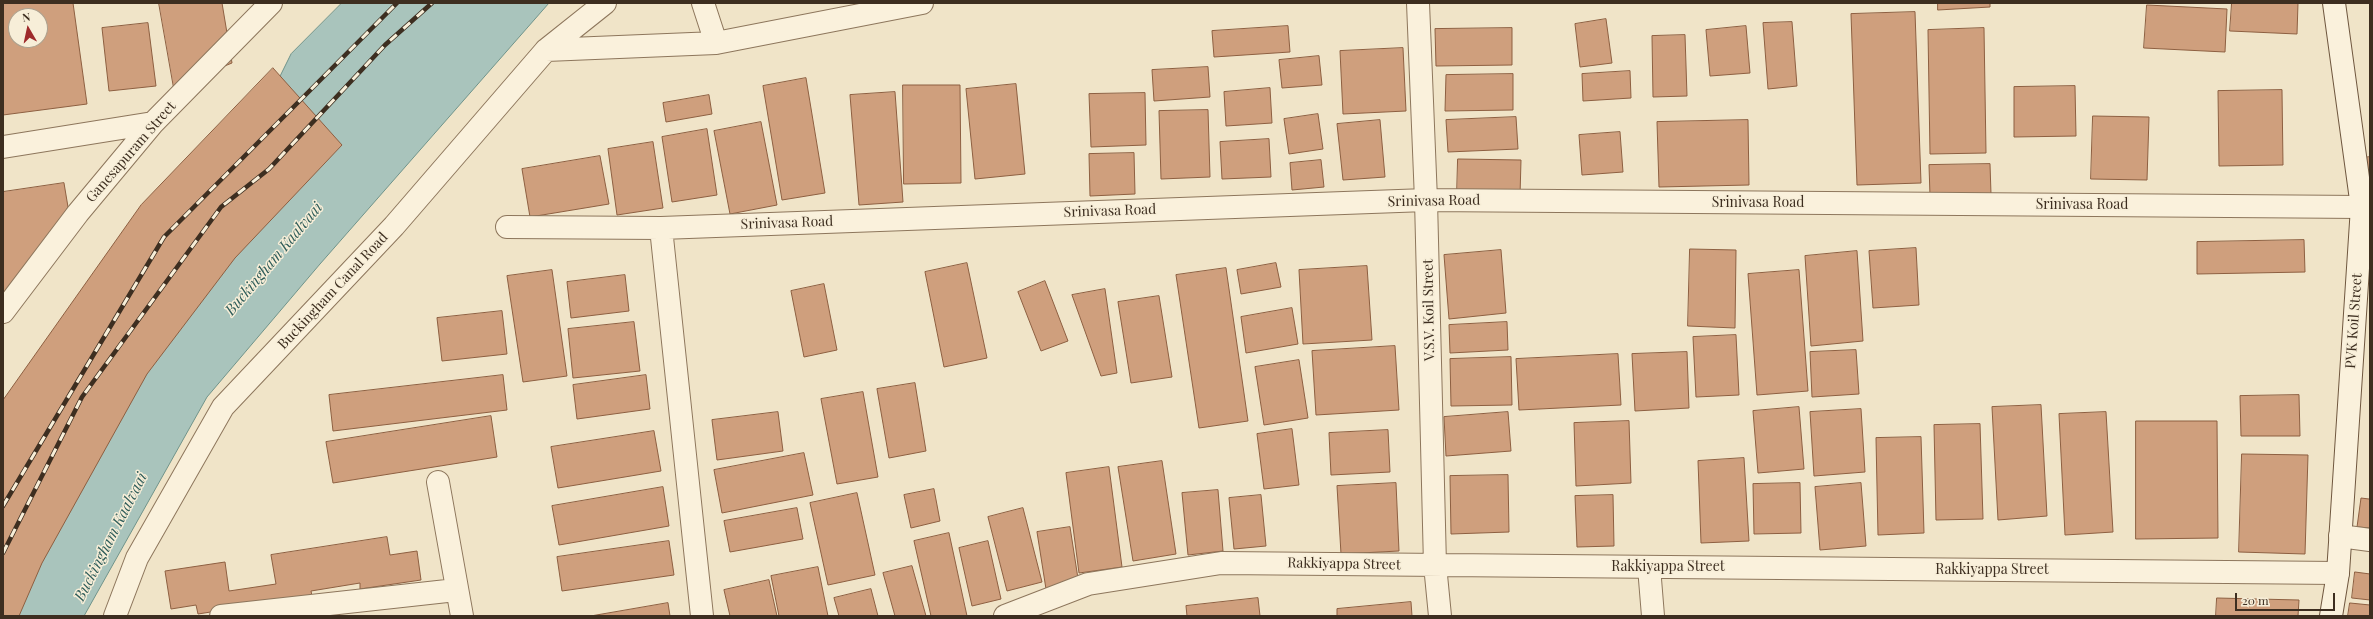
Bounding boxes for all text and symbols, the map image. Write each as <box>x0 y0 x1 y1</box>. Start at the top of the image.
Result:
north arrow <box>8 8 48 48</box>
text: N <box>21 9 31 25</box>
street label: Ganesapuram Street <box>83 98 179 206</box>
street label: Srinivasa Road <box>1388 192 1480 210</box>
street label: Srinivasa Road <box>1712 195 1804 211</box>
street label: Srinivasa Road <box>2036 197 2128 213</box>
water label: Buckingham Kaalvaai <box>222 199 326 319</box>
street label: Srinivasa Road <box>1063 201 1157 221</box>
street label: Srinivasa Road <box>740 213 834 233</box>
street label: Buckingham Canal Road <box>275 229 391 353</box>
street label: V.S.V. Koil Street <box>1420 259 1438 361</box>
street label: PVK Koil Street <box>2342 273 2366 369</box>
water label: Buckingham Kaalvaai <box>71 470 151 604</box>
street label: Rakkiyappa Street <box>1287 555 1401 573</box>
street label: Rakkiyappa Street <box>1611 559 1725 575</box>
street label: Rakkiyappa Street <box>1935 562 2049 578</box>
scale bar <box>2237 585 2337 611</box>
text: 20 m <box>2242 592 2269 608</box>

